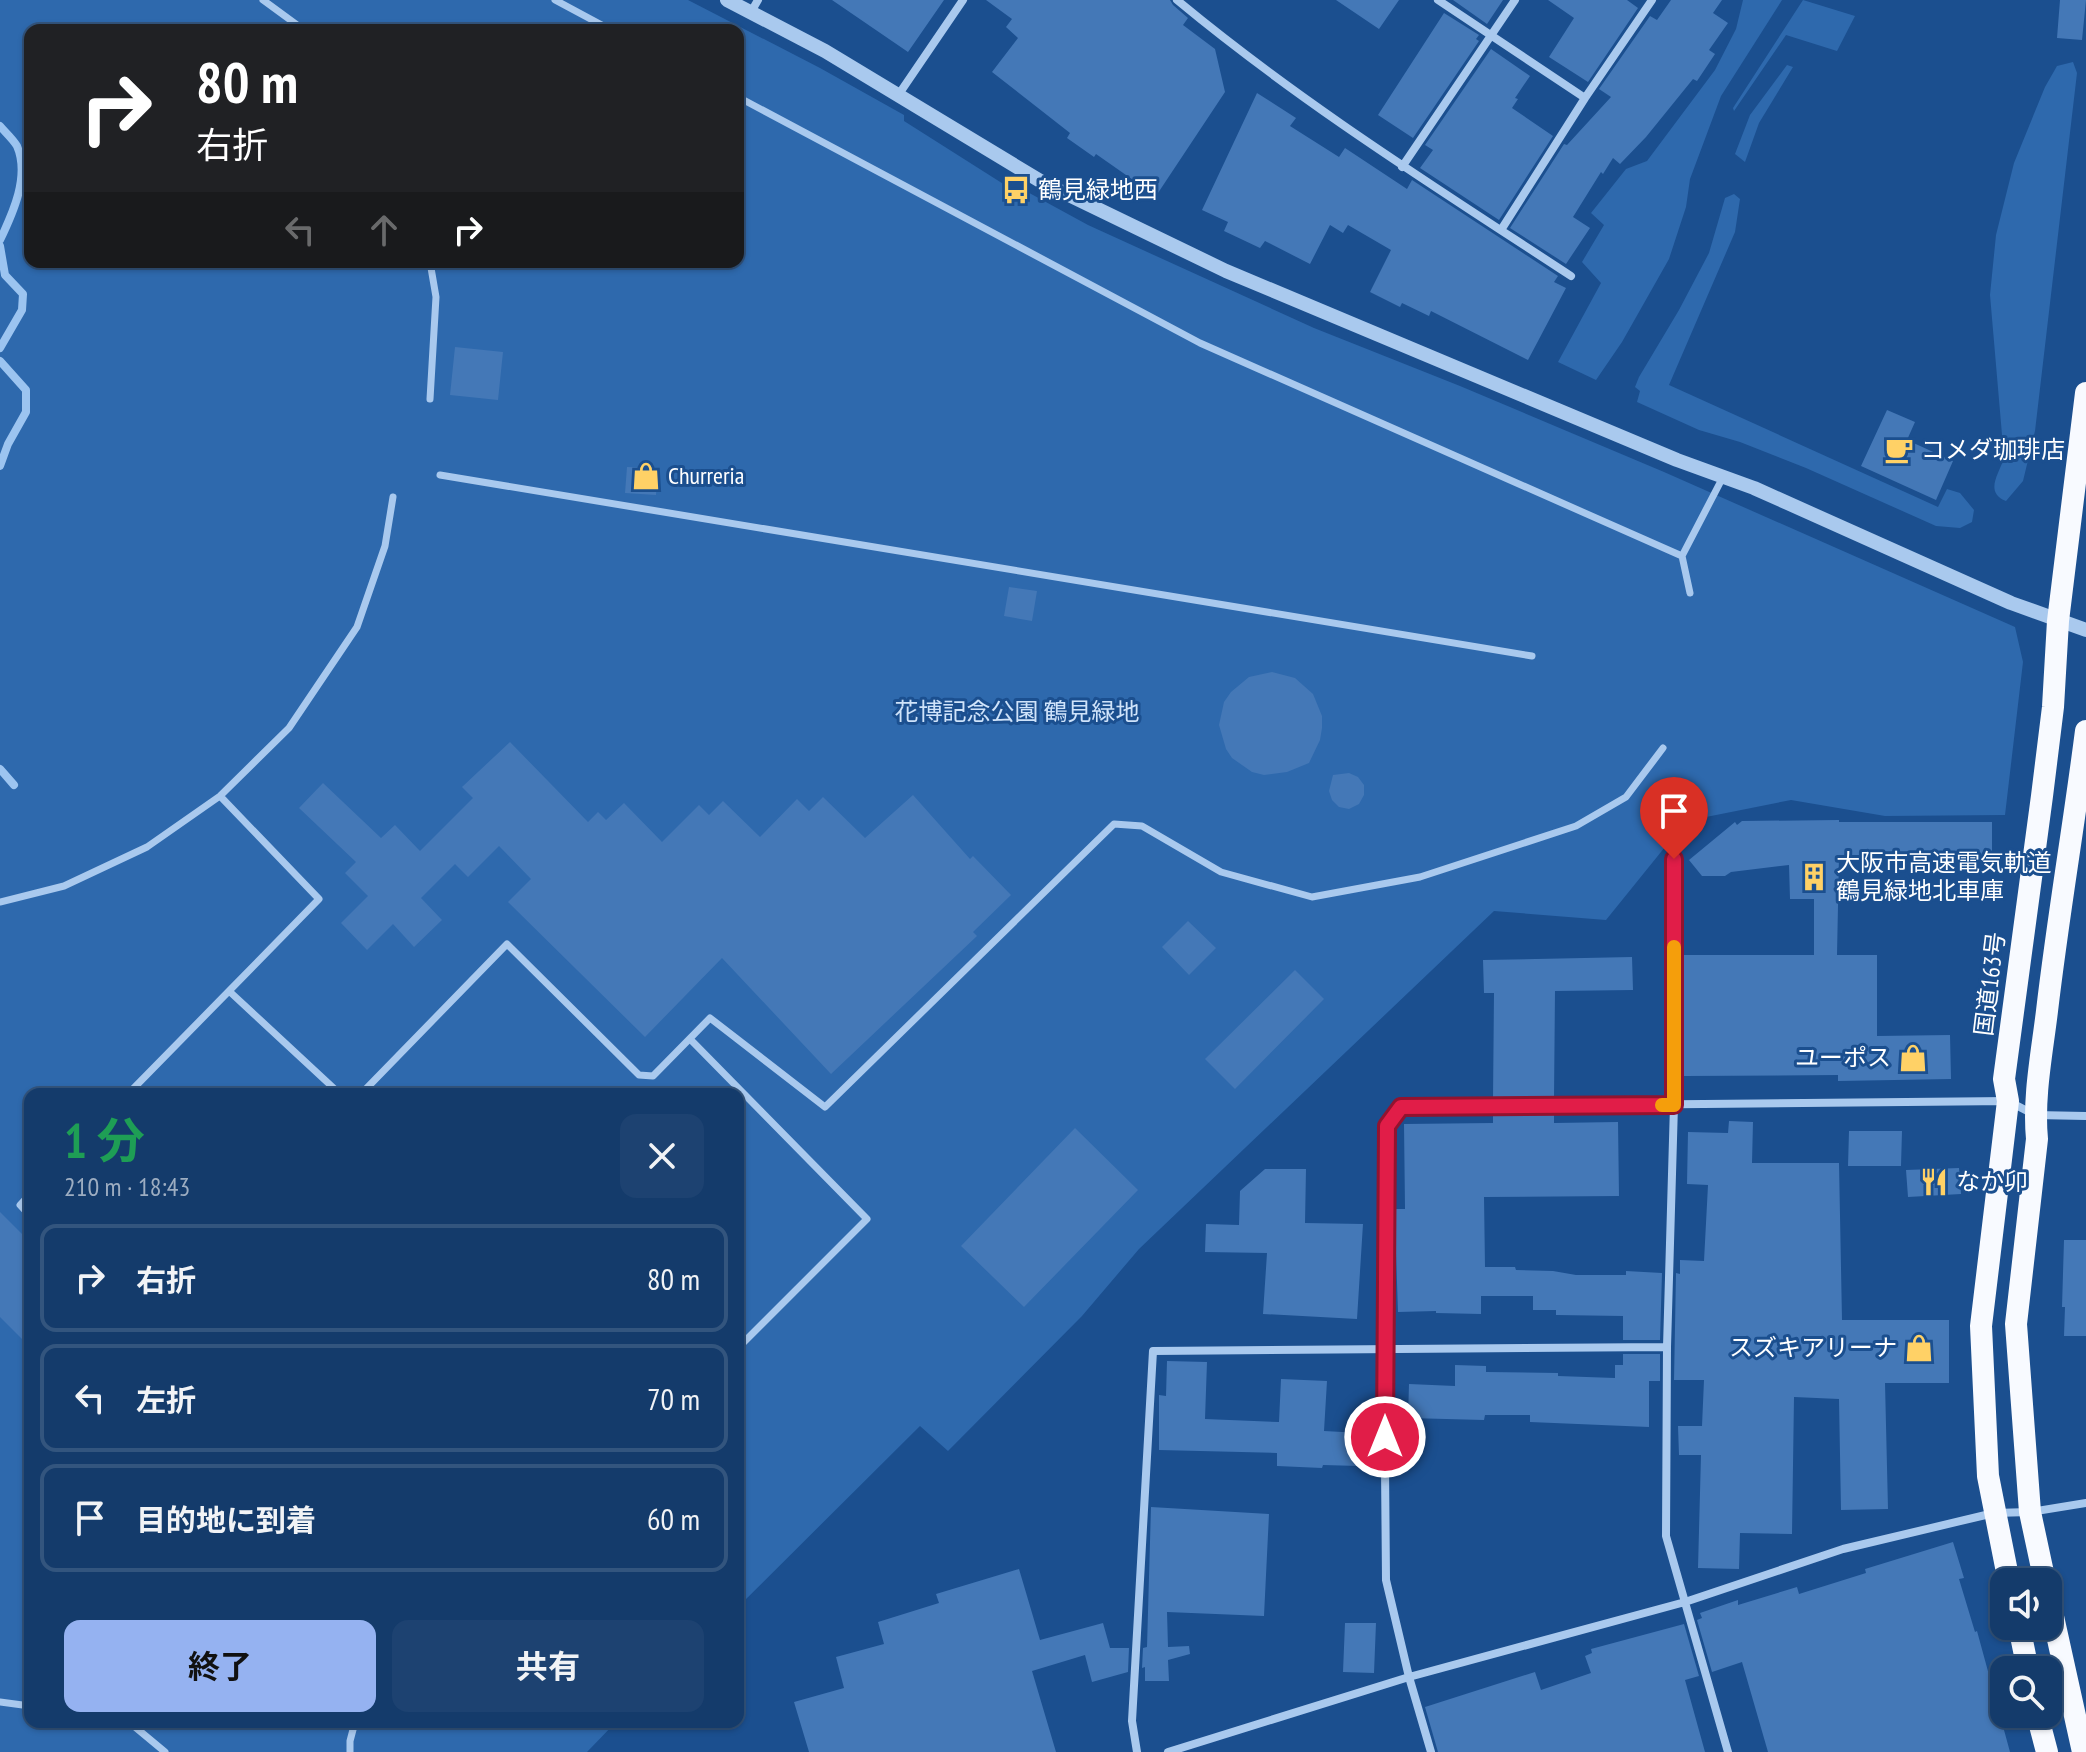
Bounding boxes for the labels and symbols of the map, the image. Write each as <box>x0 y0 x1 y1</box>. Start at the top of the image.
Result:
place label: 鶴見緑地西 <box>1038 174 1158 205</box>
bus stop icon: 鶴見緑地西 <box>1001 175 1031 205</box>
place label: コメダ珈琲店 <box>1921 434 2065 465</box>
cafe icon: コメダ珈琲店 <box>1884 435 1914 465</box>
place label: Churreria <box>668 460 744 491</box>
shop icon: Churreria <box>631 461 661 491</box>
park label: 花博記念公園 鶴見緑地 <box>894 696 1140 727</box>
pin <box>1640 777 1708 859</box>
place label: 大阪市高速電気軌道 鶴見緑地北車庫 <box>1836 847 2052 906</box>
building icon: 大阪市高速電気軌道 鶴見緑地北車庫 <box>1799 862 1829 892</box>
street label: 国道163号 <box>1968 930 2011 1038</box>
place label: ユーポス <box>1795 1042 1891 1073</box>
shop icon: ユーポス <box>1898 1043 1928 1073</box>
place label: なか卯 <box>1956 1166 2028 1197</box>
restaurant icon: なか卯 <box>1919 1167 1949 1197</box>
place label: スズキアリーナ <box>1729 1332 1897 1363</box>
shop icon: スズキアリーナ <box>1904 1333 1934 1363</box>
position arrow <box>1343 1395 1427 1479</box>

